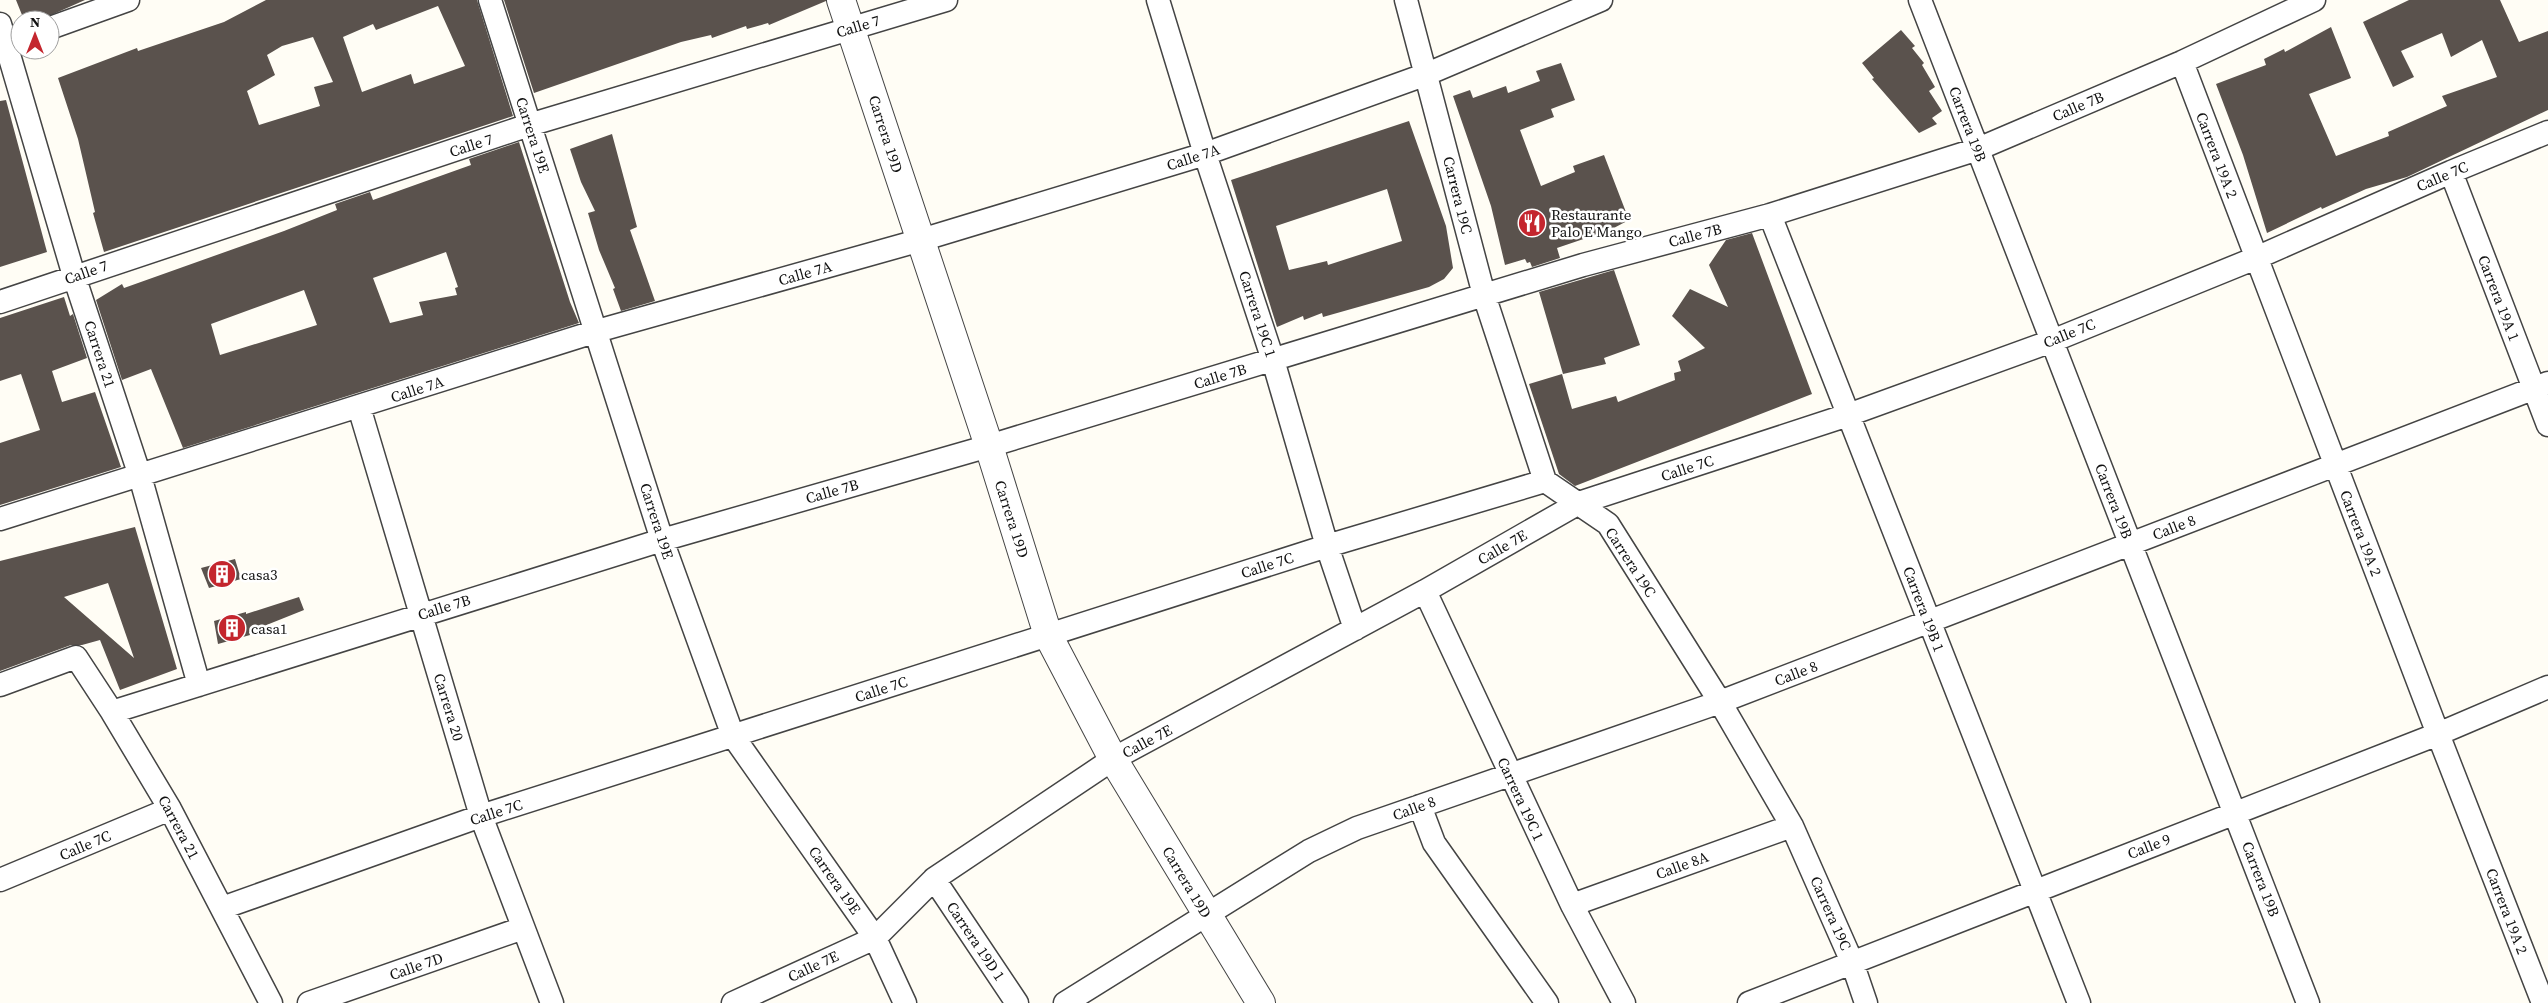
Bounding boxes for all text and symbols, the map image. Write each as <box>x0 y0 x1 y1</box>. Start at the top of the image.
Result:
street label: Calle 7 <box>834 9 882 43</box>
north arrow <box>10 10 60 60</box>
text: N <box>30 12 40 32</box>
street label: Carrera 19B <box>1944 83 1992 165</box>
street label: Calle 7B <box>2049 86 2107 126</box>
street label: Carrera 19D <box>864 93 908 175</box>
street label: Carrera 19E <box>511 94 555 176</box>
street label: Carrera 19A 2 <box>2191 109 2243 201</box>
street label: Calle 7 <box>447 128 495 162</box>
street label: Calle 7A <box>1164 139 1222 175</box>
street label: Carrera 19C <box>1438 154 1478 236</box>
street label: Calle 7C <box>2413 156 2471 196</box>
place label: Restaurante Palo E Mango <box>1551 204 1642 242</box>
restaurant icon: Restaurante Palo E Mango <box>1517 208 1547 238</box>
street label: Calle 7B <box>1666 218 1724 252</box>
street label: Carrera 19A 1 <box>2473 252 2525 344</box>
street label: Calle 7 <box>61 255 111 289</box>
street label: Calle 7A <box>776 255 834 291</box>
street label: Carrera 19C 1 <box>1234 268 1282 360</box>
street label: Calle 7C <box>2040 313 2098 353</box>
street label: Carrera 21 <box>79 318 121 390</box>
street label: Calle 7B <box>1191 358 1249 394</box>
street label: Calle 7A <box>388 371 446 407</box>
street label: Calle 7C <box>1658 450 1716 486</box>
street label: Carrera 19B <box>2090 460 2138 542</box>
street label: Calle 7B <box>803 473 861 509</box>
street label: Carrera 19D <box>990 478 1034 560</box>
street label: Carrera 19E <box>635 480 679 562</box>
street label: Carrera 19A 2 <box>2335 487 2387 579</box>
street label: Calle 8 <box>2149 509 2199 545</box>
street label: Carrera 19C <box>1601 523 1661 601</box>
street label: Calle 7E <box>1473 524 1531 570</box>
street label: Calle 7C <box>1238 547 1296 583</box>
building icon: casa3 <box>207 559 237 589</box>
street label: Carrera 19B 1 <box>1898 563 1950 655</box>
place label: casa3 <box>241 564 278 585</box>
street label: Calle 7B <box>415 589 473 625</box>
building icon: casa1 <box>217 613 247 643</box>
place label: casa1 <box>251 618 288 639</box>
street label: Calle 8 <box>1771 655 1821 691</box>
street label: Carrera 20 <box>429 671 469 743</box>
street label: Calle 7C <box>852 671 910 707</box>
street label: Calle 7E <box>1118 719 1176 763</box>
street label: Carrera 19C 1 <box>1492 754 1550 844</box>
street label: Calle 8 <box>1389 790 1439 826</box>
street label: Carrera 21 <box>153 791 205 863</box>
street label: Calle 7C <box>467 794 525 830</box>
street label: Calle 7C <box>56 825 114 865</box>
street label: Calle 9 <box>2124 828 2174 864</box>
street label: Carrera 19B <box>2237 838 2285 920</box>
street label: Carrera 19E <box>804 842 866 918</box>
street label: Carrera 19D <box>1157 842 1217 922</box>
street label: Calle 8A <box>1653 846 1711 884</box>
street label: Carrera 19A 2 <box>2481 865 2533 957</box>
street label: Carrera 19C <box>1805 873 1857 953</box>
street label: Carrera 19D 1 <box>942 897 1010 985</box>
street label: Calle 7E <box>784 945 842 987</box>
street label: Calle 7D <box>386 947 446 985</box>

